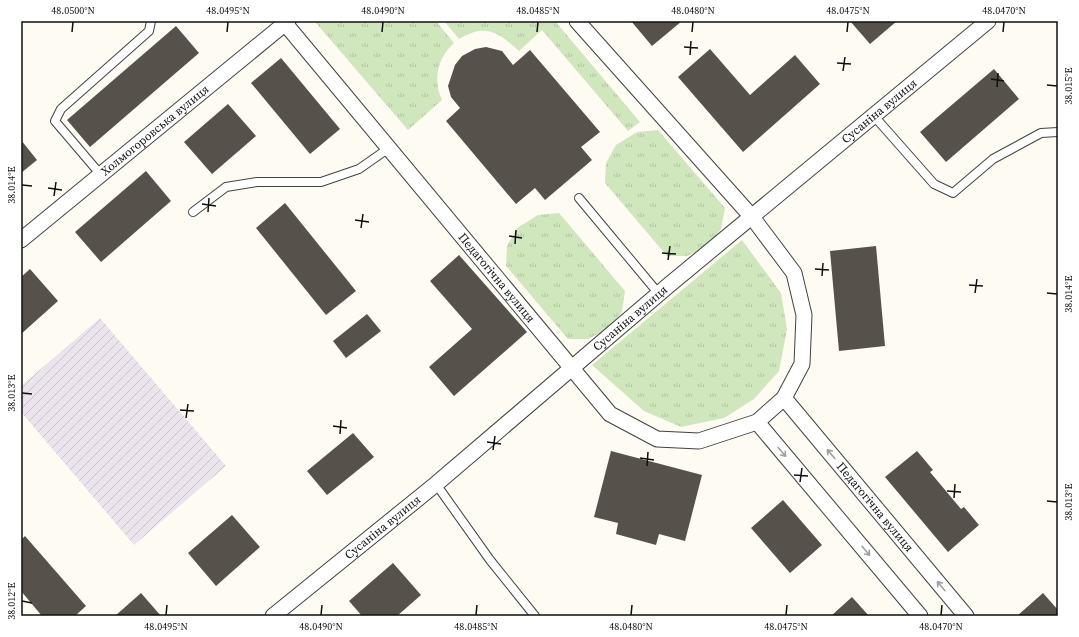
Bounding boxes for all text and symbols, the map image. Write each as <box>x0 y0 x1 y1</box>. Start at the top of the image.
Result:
text: 48.0500°N <box>51 4 95 17</box>
text: 48.0495°N <box>206 4 250 17</box>
text: 48.0490°N <box>361 4 405 17</box>
text: 48.0485°N <box>516 4 560 17</box>
text: 48.0480°N <box>671 4 715 17</box>
text: 48.0475°N <box>826 4 870 17</box>
text: 48.0470°N <box>982 4 1026 17</box>
text: 38.015°E <box>1062 67 1075 105</box>
street label: Сусаніна вулиця <box>838 75 920 147</box>
street label: Холмогоровська вулиця <box>97 81 212 179</box>
text: 38.014°E <box>5 166 18 204</box>
street label: Педагогічна вулиця <box>455 230 539 326</box>
text: 38.014°E <box>1062 275 1075 313</box>
street label: Сусаніна вулиця <box>589 282 671 355</box>
text: 38.013°E <box>5 374 18 412</box>
one-way arrow <box>778 446 787 457</box>
one-way arrow <box>826 449 835 459</box>
street label: Педагогічна вулиця <box>833 459 917 555</box>
text: 38.013°E <box>1062 483 1075 521</box>
street label: Сусаніна вулиця <box>341 492 424 563</box>
one-way arrow <box>861 546 870 557</box>
one-way arrow <box>936 581 945 591</box>
text: 38.012°E <box>5 582 18 620</box>
text: 48.0495°N <box>144 620 188 633</box>
text: 48.0490°N <box>299 620 343 633</box>
text: 48.0485°N <box>454 620 498 633</box>
text: 48.0480°N <box>609 620 653 633</box>
text: 48.0475°N <box>764 620 808 633</box>
text: 48.0470°N <box>919 620 963 633</box>

